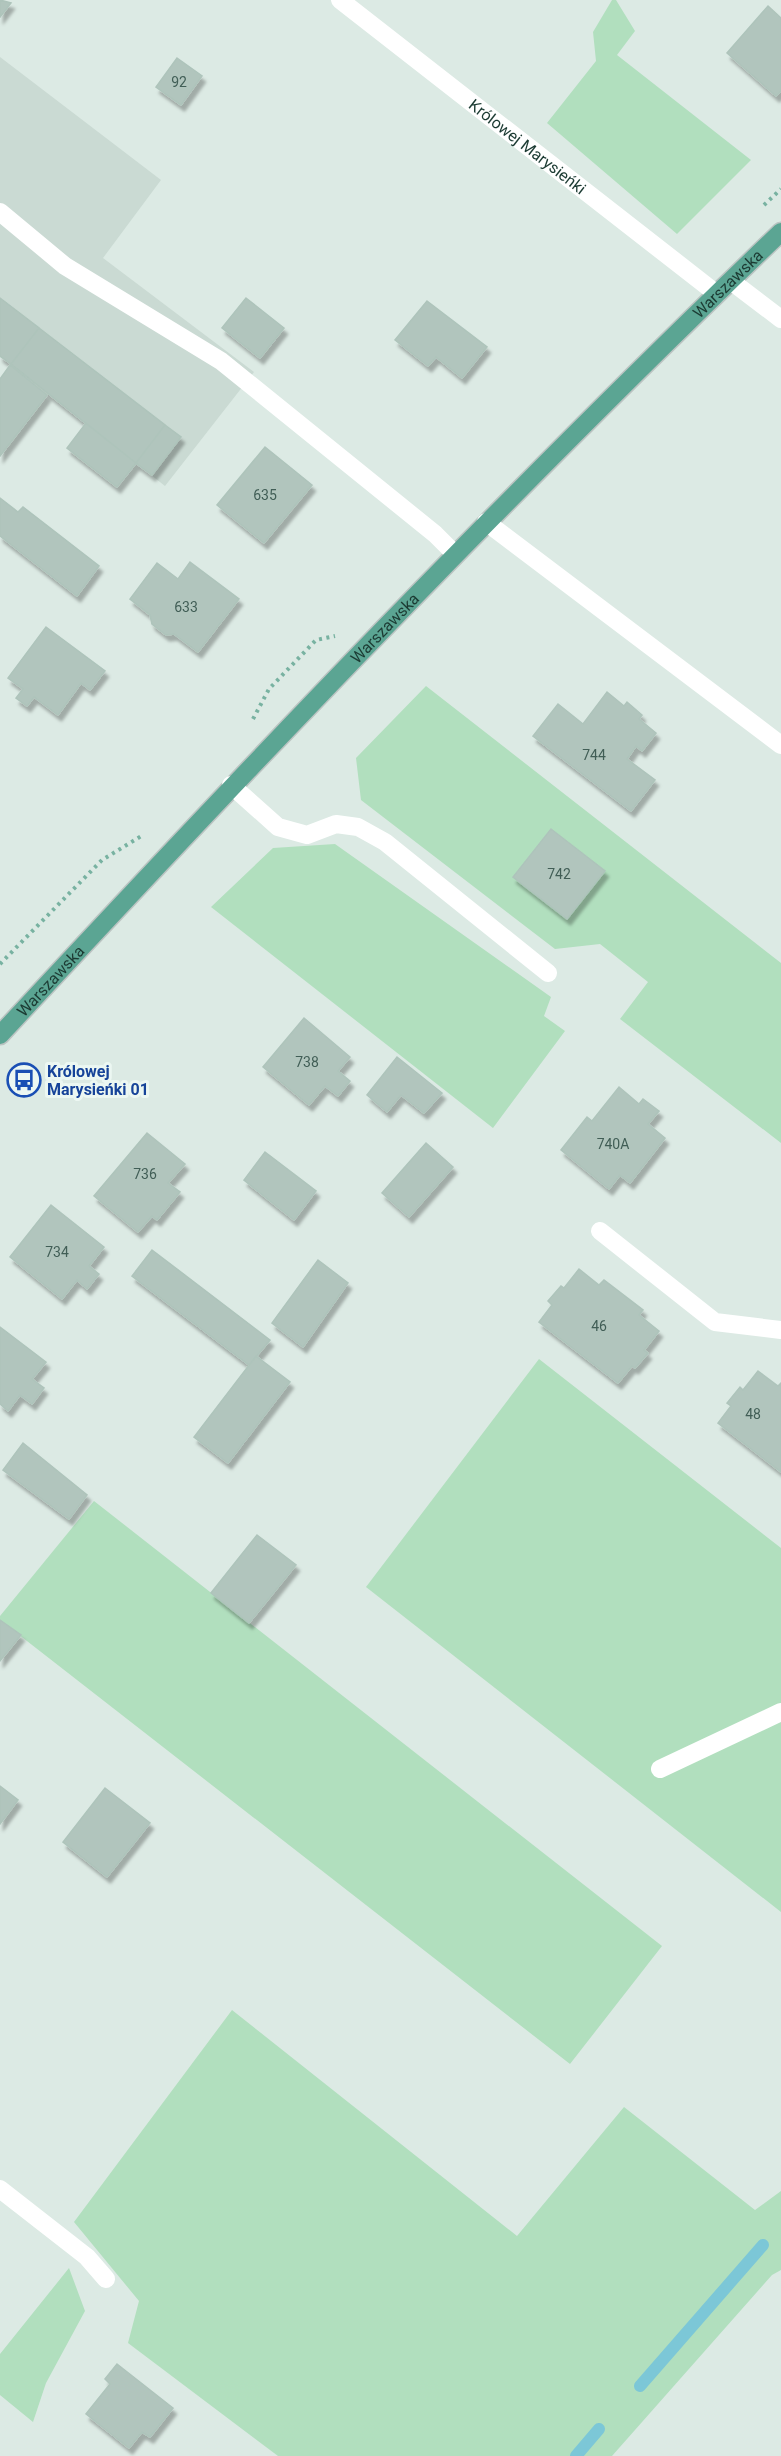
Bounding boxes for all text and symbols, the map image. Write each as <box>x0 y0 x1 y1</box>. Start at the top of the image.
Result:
house number: 92 <box>171 74 187 90</box>
street label: Królowej Marysieńki <box>465 95 590 198</box>
street label: Warszawska <box>689 246 767 322</box>
house number: 635 <box>253 487 277 503</box>
street label: Warszawska <box>347 589 423 667</box>
house number: 633 <box>174 599 198 615</box>
house number: 744 <box>582 747 606 763</box>
house number: 742 <box>547 866 571 882</box>
street label: Warszawska <box>13 942 88 1021</box>
house number: 738 <box>295 1054 319 1070</box>
bus stop icon: Królowej Marysieńki 01 <box>6 1062 42 1098</box>
place label: Królowej Marysieńki 01 <box>47 1062 149 1099</box>
house number: 740A <box>597 1136 629 1152</box>
house number: 736 <box>133 1166 157 1182</box>
house number: 734 <box>45 1244 69 1260</box>
house number: 46 <box>591 1318 607 1334</box>
house number: 48 <box>745 1406 761 1422</box>

